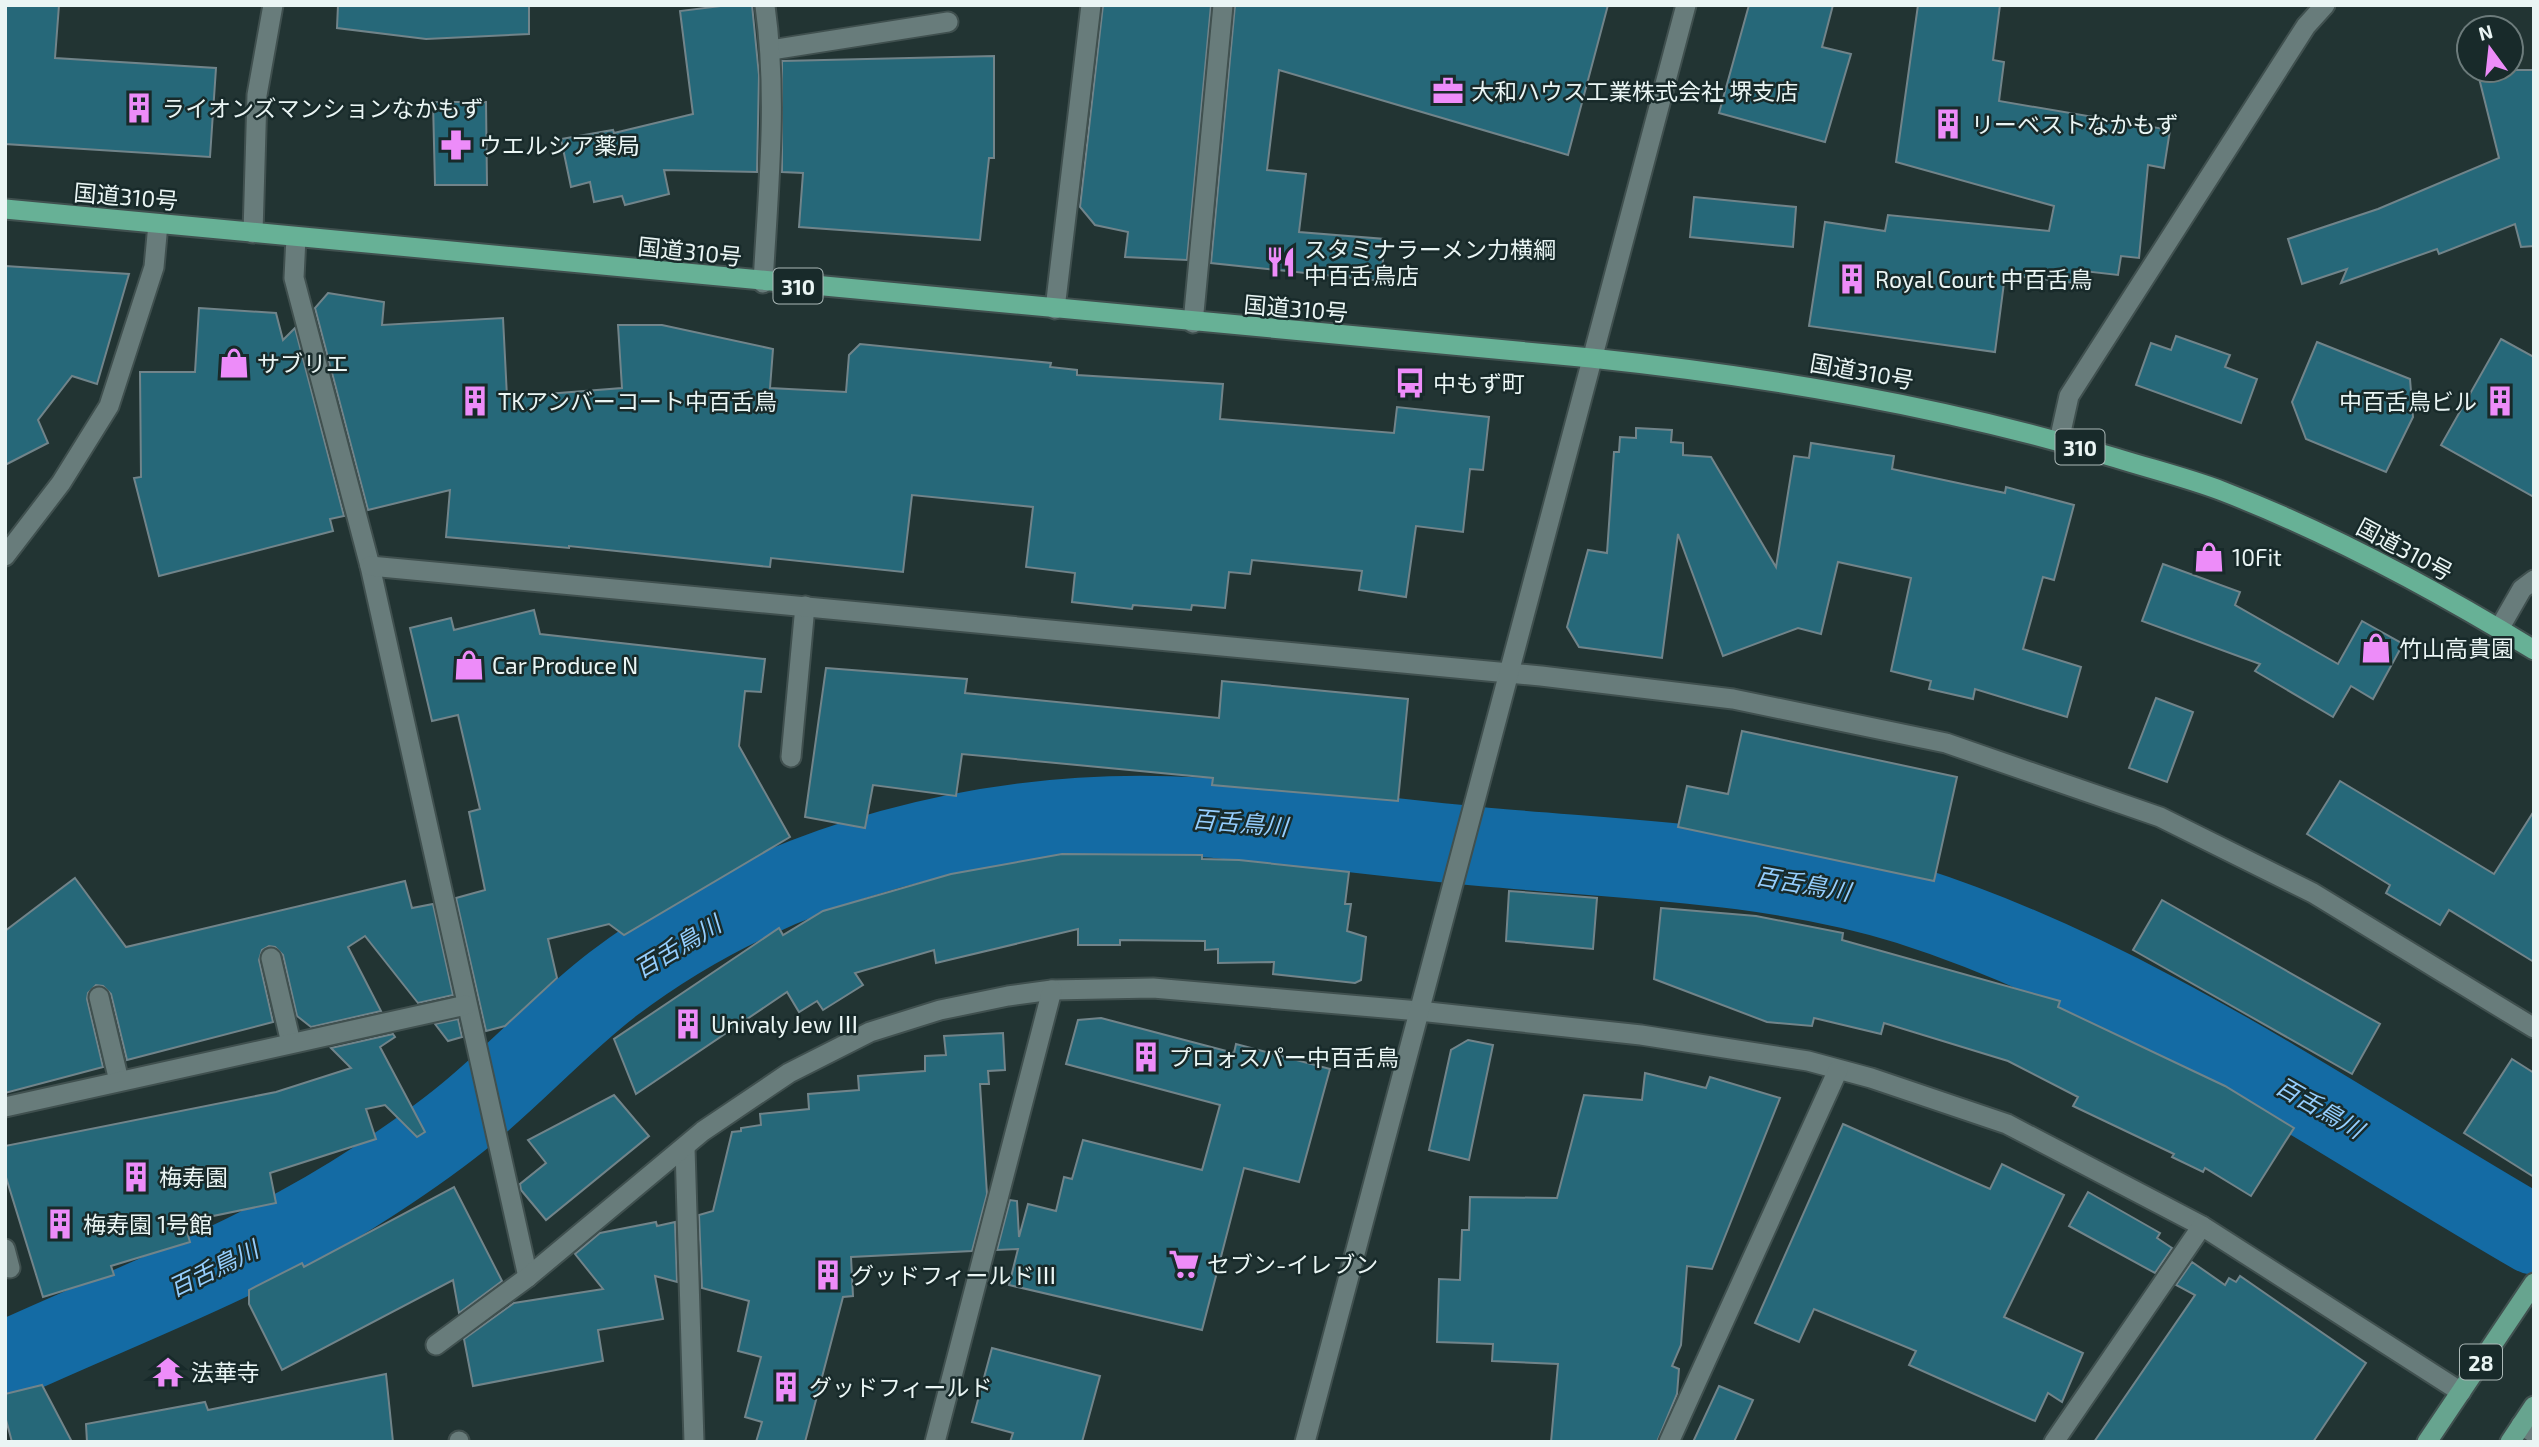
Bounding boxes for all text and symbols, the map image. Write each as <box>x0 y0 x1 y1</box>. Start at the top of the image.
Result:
north arrow <box>2455 14 2525 84</box>
text: N <box>2476 19 2495 45</box>
office icon: 大和ハウス工業株式会社 堺支店 <box>1431 74 1465 108</box>
place label: 大和ハウス工業株式会社 堺支店 <box>1471 77 1798 105</box>
building icon: ライオンズマンションなかもず <box>122 91 156 125</box>
place label: ライオンズマンションなかもず <box>162 94 484 122</box>
building icon: リーベストなかもず <box>1931 107 1965 141</box>
place label: リーベストなかもず <box>1971 110 2178 138</box>
pharmacy icon: ウエルシア薬局 <box>439 128 473 162</box>
place label: ウエルシア薬局 <box>479 131 640 159</box>
street label: 国道310号 <box>73 177 179 215</box>
street label: 国道310号 <box>636 232 744 270</box>
place label: スタミナラーメン力横綱 中百舌鳥店 <box>1304 235 1556 289</box>
restaurant icon: スタミナラーメン力横綱 中百舌鳥店 <box>1264 245 1298 279</box>
building icon: Royal Court 中百舌鳥 <box>1835 262 1869 296</box>
place label: Royal Court 中百舌鳥 <box>1875 265 2093 293</box>
road number: 310 <box>774 268 822 304</box>
street label: 国道310号 <box>1243 289 1349 327</box>
shop icon: サブリエ <box>217 346 251 380</box>
street label: 国道310号 <box>1808 348 1916 394</box>
place label: サブリエ <box>257 349 349 377</box>
bus stop icon: 中もず町 <box>1393 366 1427 400</box>
place label: 中もず町 <box>1433 369 1525 397</box>
building icon: TKアンバーコート中百舌鳥 <box>458 384 492 418</box>
building icon: 中百舌鳥ビル <box>2483 384 2517 418</box>
place label: TKアンバーコート中百舌鳥 <box>498 387 777 415</box>
place label: 中百舌鳥ビル <box>2339 387 2477 415</box>
road number: 310 <box>2056 430 2104 464</box>
street label: 国道310号 <box>2352 512 2458 586</box>
shop icon: 10Fit <box>2192 540 2226 574</box>
place label: 10Fit <box>2232 543 2282 571</box>
shop icon: 竹山高貴園 <box>2359 631 2393 665</box>
place label: 竹山高貴園 <box>2399 634 2514 662</box>
shop icon: Car Produce N <box>452 648 486 682</box>
place label: Car Produce N <box>492 651 638 679</box>
water label: 百舌鳥川 <box>1191 803 1292 841</box>
water label: 百舌鳥川 <box>1753 860 1856 906</box>
water label: 百舌鳥川 <box>628 907 728 983</box>
building icon: Univaly Jew Ⅲ <box>671 1007 705 1041</box>
place label: Univaly Jew Ⅲ <box>711 1010 860 1038</box>
building icon: プロォスパー中百舌鳥 <box>1129 1040 1163 1074</box>
place label: プロォスパー中百舌鳥 <box>1169 1043 1399 1071</box>
water label: 百舌鳥川 <box>2271 1070 2371 1145</box>
building icon: 梅寿園 <box>119 1160 153 1194</box>
place label: 梅寿園 <box>159 1163 228 1191</box>
building icon: 梅寿園 1号館 <box>43 1207 77 1241</box>
place label: 梅寿園 1号館 <box>83 1210 212 1238</box>
water label: 百舌鳥川 <box>164 1233 265 1302</box>
supermarket icon: セブン-イレブン <box>1167 1247 1201 1281</box>
place label: セブン-イレブン <box>1207 1250 1378 1278</box>
building icon: グッドフィールドⅢ <box>811 1258 845 1292</box>
place label: グッドフィールドⅢ <box>851 1261 1058 1289</box>
road number: 28 <box>2460 1344 2502 1380</box>
temple icon: 法華寺 <box>151 1355 185 1389</box>
place label: 法華寺 <box>191 1358 260 1386</box>
building icon: グッドフィールド <box>769 1370 803 1404</box>
place label: グッドフィールド <box>809 1373 993 1401</box>

